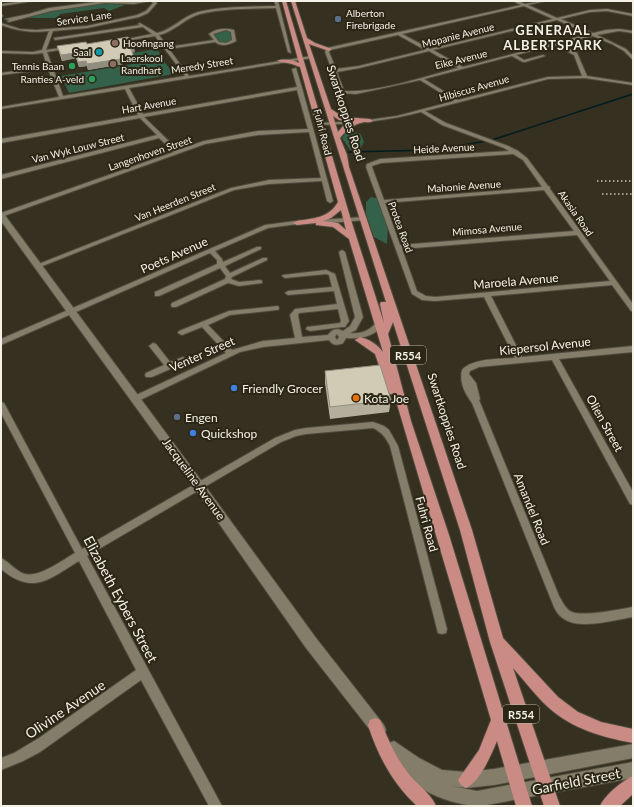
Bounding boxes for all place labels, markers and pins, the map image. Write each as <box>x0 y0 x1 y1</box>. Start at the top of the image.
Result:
place label: Alberton Firebrigade <box>346 7 395 31</box>
marker: Alberton Firebrigade <box>333 14 343 24</box>
place label: Hoofingang <box>123 37 174 49</box>
marker: Hoofingang <box>110 38 120 48</box>
place label: Saal <box>73 46 91 58</box>
marker: Saal <box>94 47 104 57</box>
place label: Laerskool Randhart <box>121 52 163 76</box>
marker: Laerskool Randhart <box>108 59 118 69</box>
place label: Tennis Baan <box>12 60 64 72</box>
marker: Tennis Baan <box>67 61 77 71</box>
place label: Ranties A-veld <box>21 73 84 85</box>
marker: Ranties A-veld <box>87 74 97 84</box>
place label: Friendly Grocer <box>242 381 324 396</box>
marker: Friendly Grocer <box>229 383 239 393</box>
place label: Kota Joe <box>364 391 409 406</box>
marker: Kota Joe <box>351 393 361 403</box>
place label: Engen <box>185 410 218 425</box>
marker: Engen <box>172 412 182 422</box>
place label: Quickshop <box>201 426 258 441</box>
marker: Quickshop <box>188 428 198 438</box>

